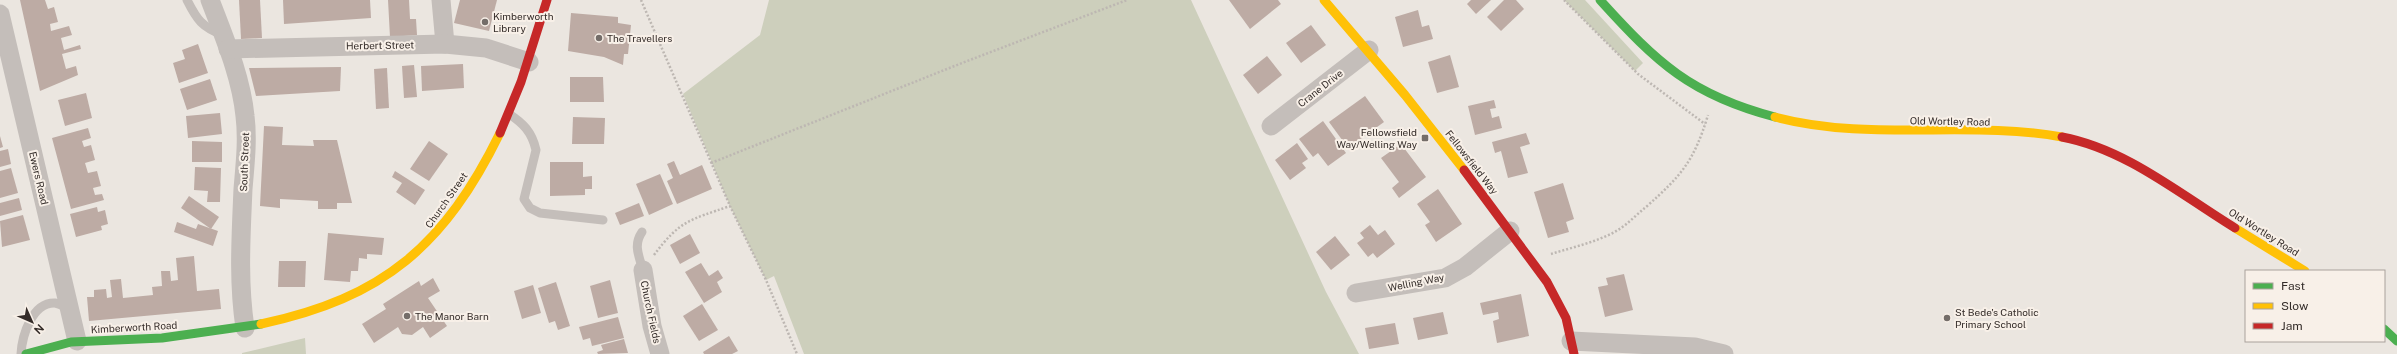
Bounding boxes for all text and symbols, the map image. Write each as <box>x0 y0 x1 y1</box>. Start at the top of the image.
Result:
place label: Kimberworth Library <box>493 10 554 34</box>
marker: Kimberworth Library <box>480 17 490 27</box>
place label: The Travellers <box>607 32 672 44</box>
marker: The Travellers <box>594 33 604 43</box>
street label: Herbert Street <box>346 38 414 52</box>
street label: Crane Drive <box>1295 66 1345 109</box>
street label: Old Wortley Road <box>1910 114 1990 128</box>
place label: Fellowsfield Way/Welling Way <box>1337 126 1418 150</box>
street label: Fellowsfield Way <box>1443 127 1501 197</box>
street label: South Street <box>237 132 251 192</box>
marker: Fellowsfield Way/Welling Way <box>1420 133 1430 143</box>
street label: Ewers Road <box>27 150 51 206</box>
street label: Church Street <box>422 170 470 230</box>
street label: Old Wortley Road <box>2227 206 2301 258</box>
legend <box>2245 270 2385 342</box>
street label: Welling Way <box>1387 271 1446 293</box>
text: Fast <box>2281 279 2306 293</box>
street label: Church Fields <box>638 280 664 344</box>
text: Slow <box>2281 299 2309 313</box>
north arrow <box>12 302 52 342</box>
place label: St Bede's Catholic Primary School <box>1955 306 2039 330</box>
place label: The Manor Barn <box>415 310 489 322</box>
marker: The Manor Barn <box>402 311 412 321</box>
marker: St Bede's Catholic Primary School <box>1942 313 1952 323</box>
street label: Kimberworth Road <box>90 319 178 335</box>
text: Jam <box>2281 319 2303 333</box>
text: N <box>32 322 46 336</box>

